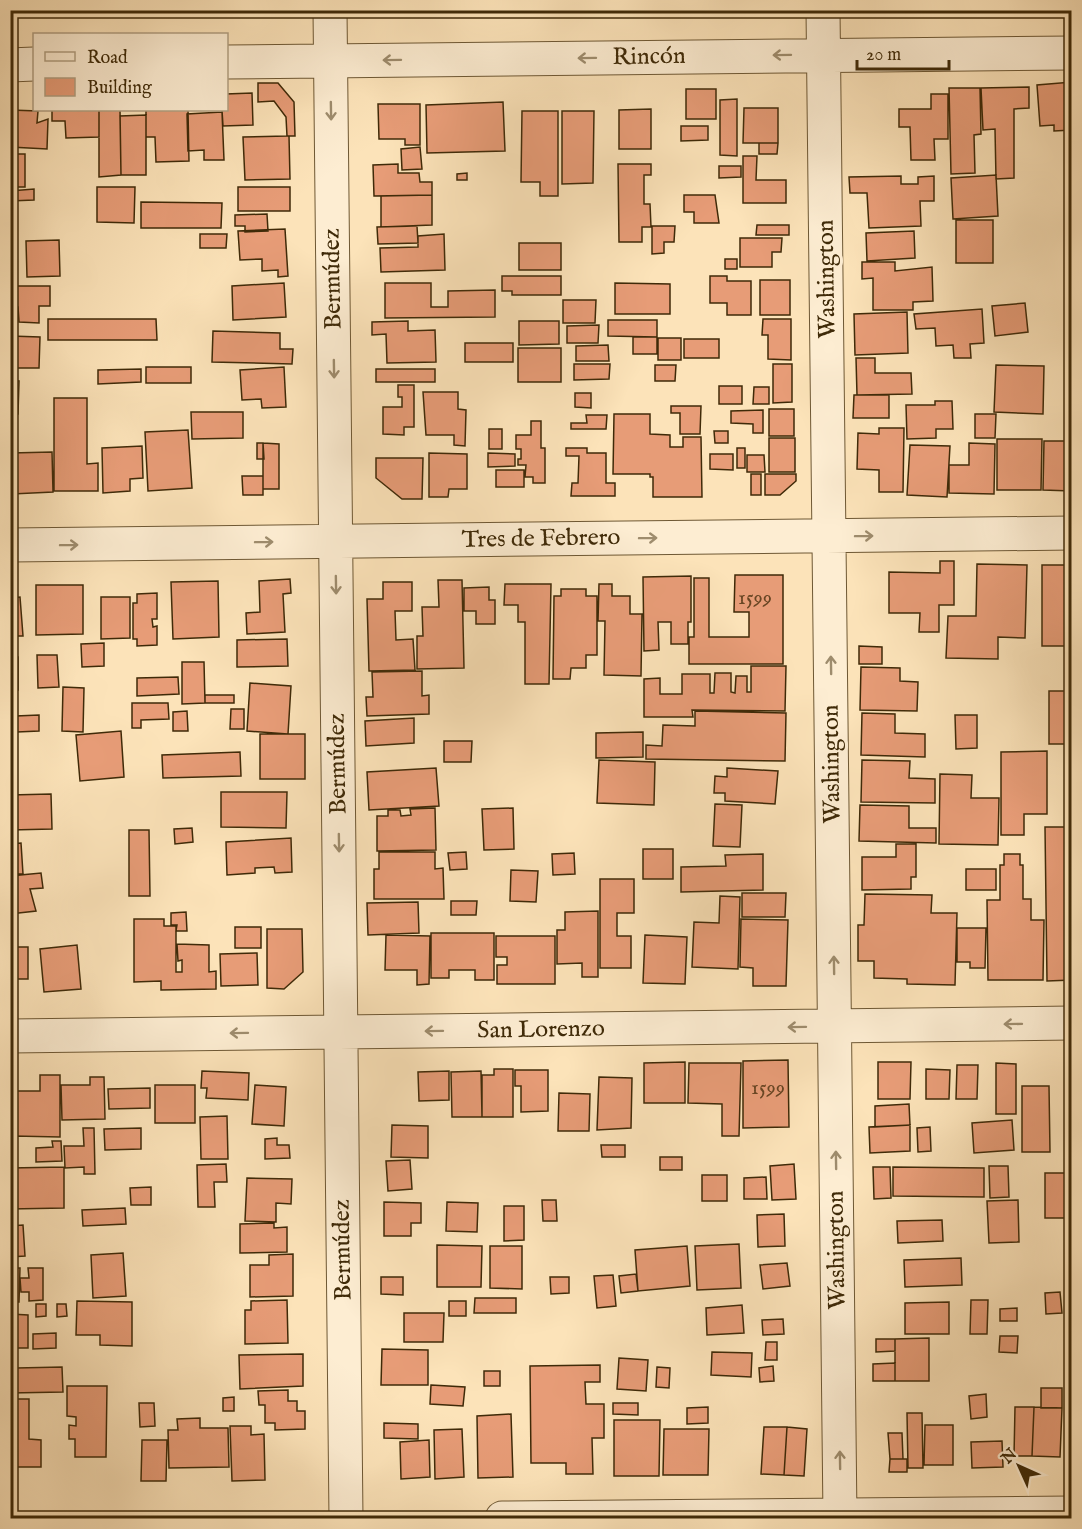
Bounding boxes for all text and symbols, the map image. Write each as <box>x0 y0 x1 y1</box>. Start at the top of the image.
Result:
legend <box>33 33 228 111</box>
scale bar <box>857 33 948 71</box>
street label: Rincón <box>612 41 686 73</box>
text: 20 m <box>866 44 901 67</box>
text: Road <box>87 47 128 70</box>
one-way arrow <box>773 49 793 61</box>
one-way arrow <box>578 52 598 63</box>
one-way arrow <box>383 54 403 66</box>
text: Building <box>87 77 152 100</box>
one-way arrow <box>325 100 337 120</box>
street label: Washington <box>810 219 844 339</box>
street label: Bermúdez <box>317 228 349 330</box>
one-way arrow <box>328 358 340 378</box>
street label: Tres de Febrero <box>461 522 621 556</box>
one-way arrow <box>853 530 873 542</box>
one-way arrow <box>637 532 657 544</box>
one-way arrow <box>253 537 273 548</box>
one-way arrow <box>58 539 78 550</box>
one-way arrow <box>330 574 342 594</box>
house number: 1599 <box>738 585 772 612</box>
one-way arrow <box>825 656 837 676</box>
street label: Washington <box>815 704 849 824</box>
street label: Bermúdez <box>322 713 354 815</box>
one-way arrow <box>333 832 345 852</box>
one-way arrow <box>828 956 840 976</box>
street label: San Lorenzo <box>477 1013 605 1047</box>
one-way arrow <box>1004 1018 1024 1030</box>
one-way arrow <box>788 1021 808 1033</box>
one-way arrow <box>425 1025 445 1037</box>
one-way arrow <box>230 1027 250 1039</box>
house number: 1599 <box>751 1075 785 1102</box>
one-way arrow <box>831 1151 842 1171</box>
street label: Washington <box>820 1190 854 1310</box>
street label: Bermúdez <box>327 1199 359 1301</box>
north arrow <box>989 1436 1049 1496</box>
text: N <box>997 1445 1022 1469</box>
one-way arrow <box>834 1451 845 1471</box>

